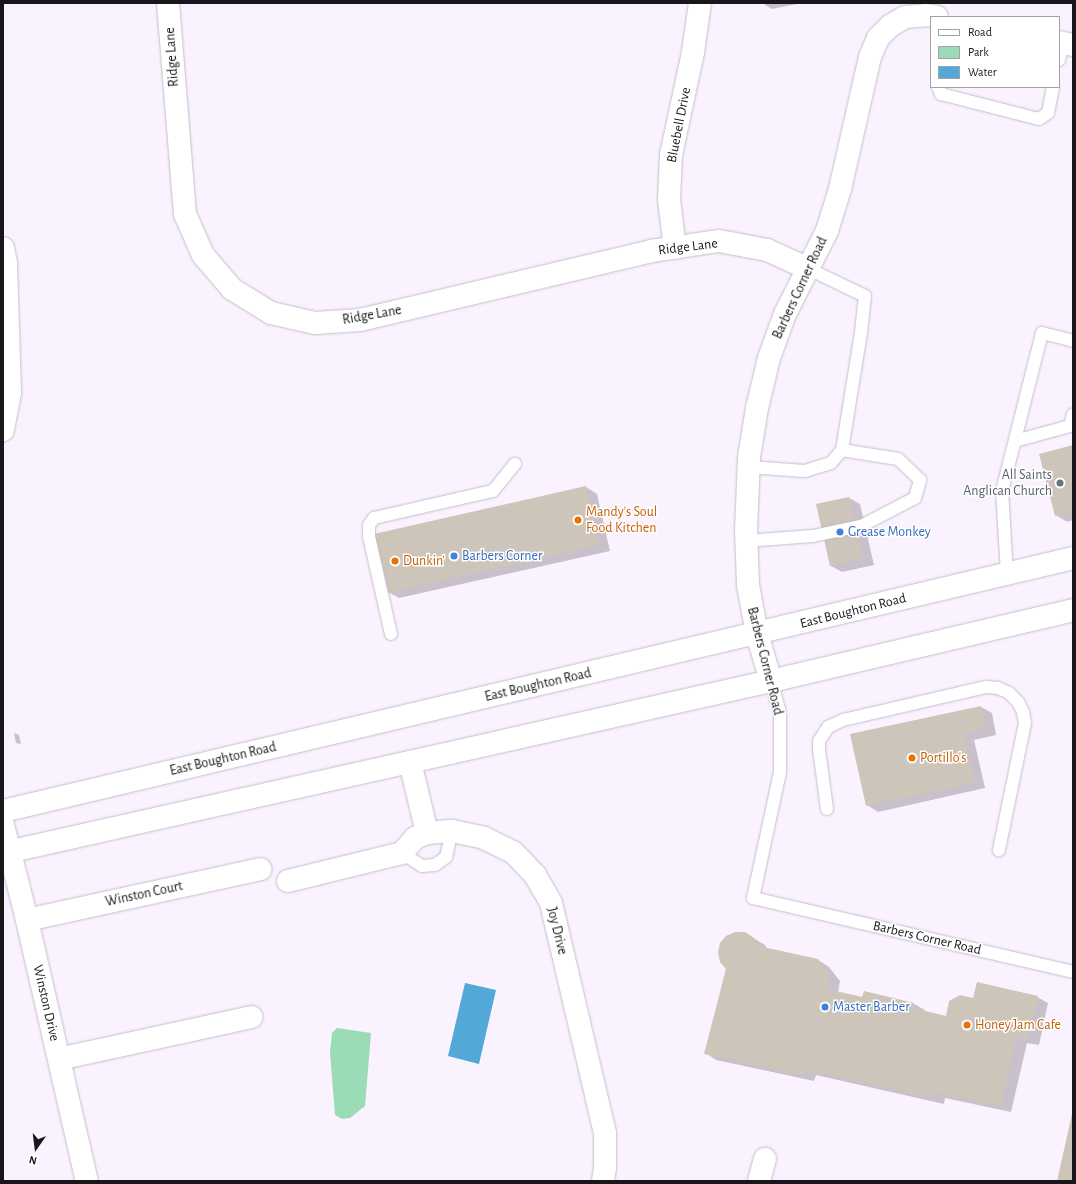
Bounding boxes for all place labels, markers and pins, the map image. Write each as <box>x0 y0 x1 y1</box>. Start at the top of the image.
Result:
place label: All Saints Anglican Church <box>963 467 1052 500</box>
marker: All Saints Anglican Church <box>1055 478 1065 488</box>
place label: Mandy's Soul Food Kitchen <box>586 504 657 536</box>
marker: Mandy's Soul Food Kitchen <box>573 515 583 525</box>
place label: Grease Monkey <box>848 524 931 540</box>
marker: Grease Monkey <box>835 527 845 537</box>
place label: Barbers Corner <box>462 548 542 564</box>
marker: Barbers Corner <box>449 551 459 561</box>
place label: Dunkin' <box>403 553 445 569</box>
marker: Dunkin' <box>390 556 400 566</box>
place label: Portillo's <box>920 750 966 766</box>
marker: Portillo's <box>907 753 917 763</box>
place label: Master Barber <box>833 999 910 1015</box>
marker: Master Barber <box>820 1002 830 1012</box>
place label: Honey Jam Cafe <box>975 1017 1061 1033</box>
marker: Honey Jam Cafe <box>962 1020 972 1030</box>

